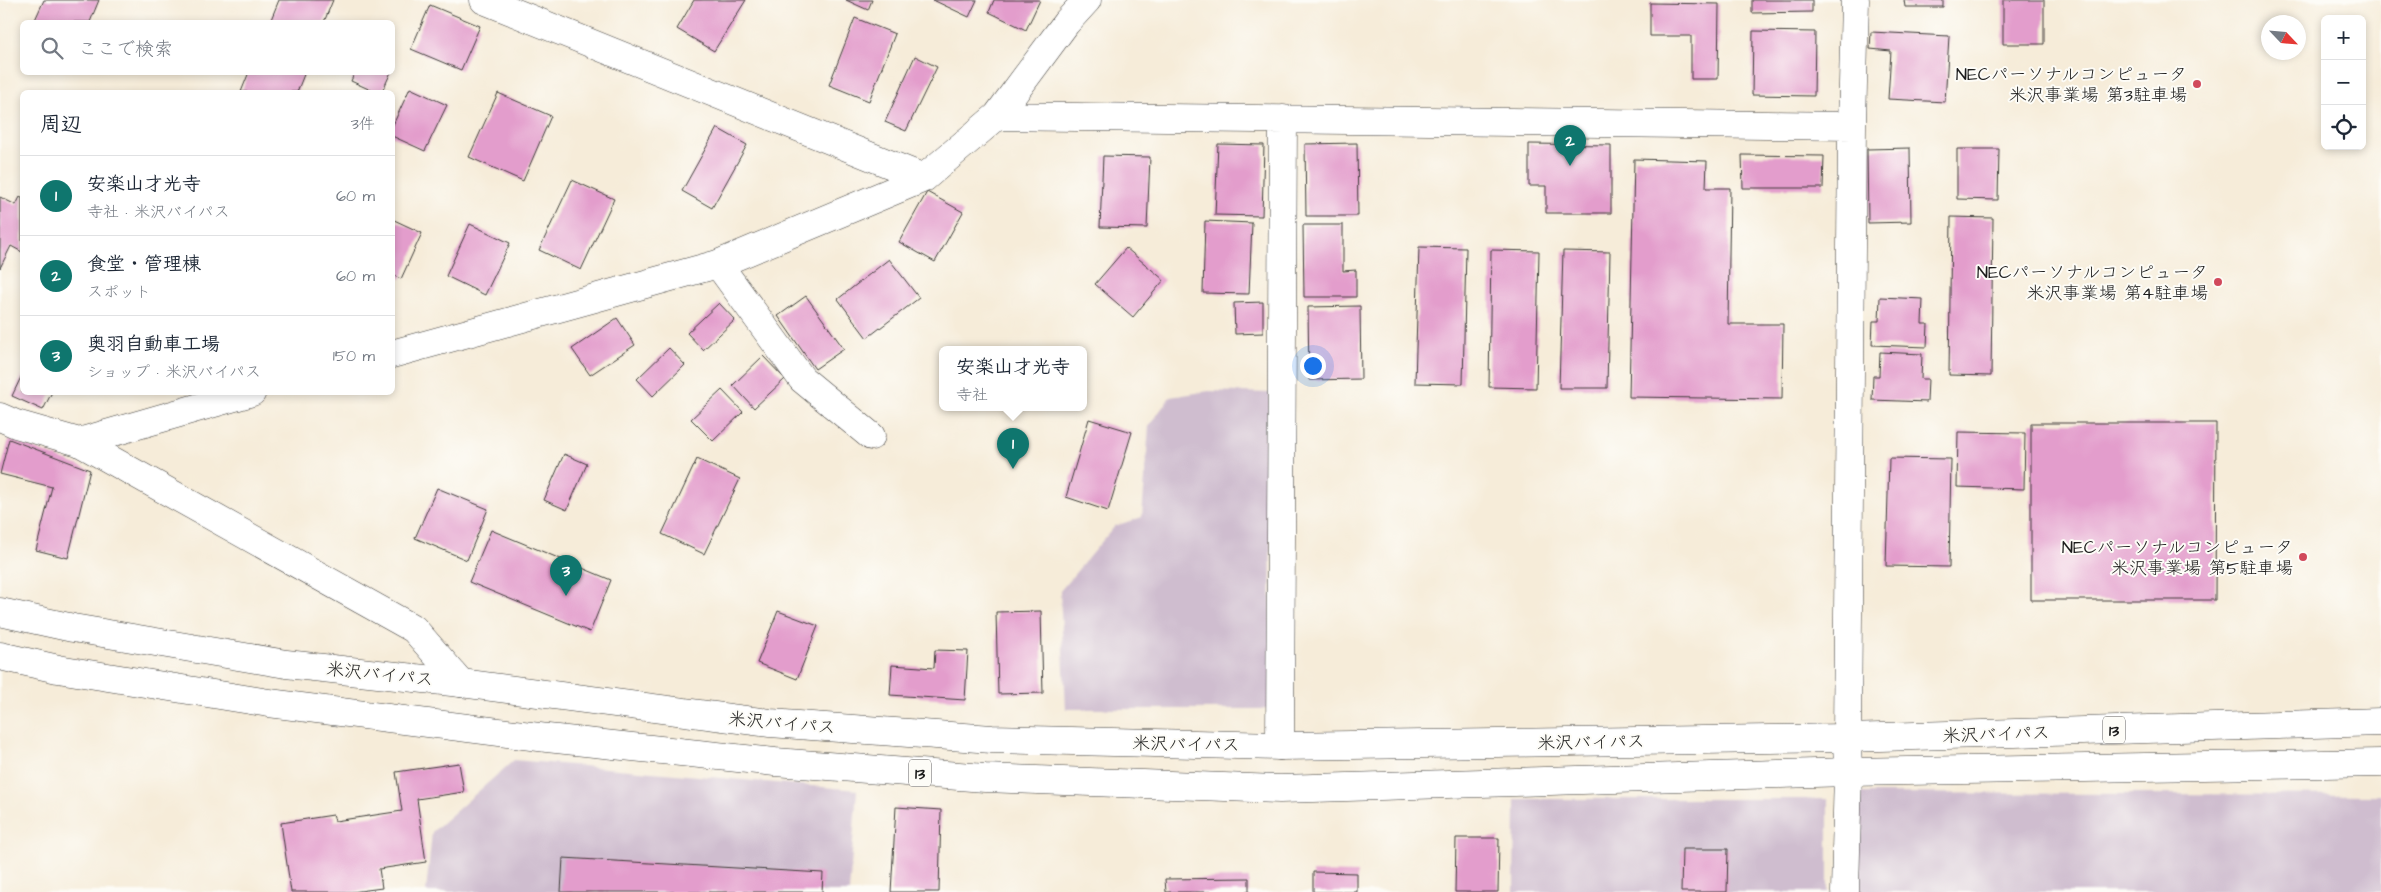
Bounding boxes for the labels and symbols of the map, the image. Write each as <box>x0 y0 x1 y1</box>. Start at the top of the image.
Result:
north arrow <box>2261 15 2306 60</box>
place label: NECパーソナルコンピュータ 米沢事業場 第3駐車場 <box>1956 62 2187 108</box>
marker: NECパーソナルコンピュータ 米沢事業場 第3駐車場 <box>2191 78 2203 90</box>
pin: 2 <box>1554 125 1586 166</box>
place label: NECパーソナルコンピュータ 米沢事業場 第4駐車場 <box>1977 260 2208 306</box>
marker: NECパーソナルコンピュータ 米沢事業場 第4駐車場 <box>2212 276 2224 288</box>
your location <box>1300 353 1326 379</box>
pin: 1 <box>997 428 1029 469</box>
place label: NECパーソナルコンピュータ 米沢事業場 第5駐車場 <box>2062 535 2293 581</box>
marker: NECパーソナルコンピュータ 米沢事業場 第5駐車場 <box>2297 551 2309 563</box>
pin: 3 <box>550 555 582 596</box>
street label: 米沢バイパス <box>325 656 435 693</box>
street label: 米沢バイパス <box>727 706 837 741</box>
road number: 13 <box>2103 716 2125 744</box>
street label: 米沢バイパス <box>1942 720 2050 749</box>
street label: 米沢バイパス <box>1537 729 1645 756</box>
street label: 米沢バイパス <box>1132 731 1240 758</box>
road number: 13 <box>909 760 931 786</box>

